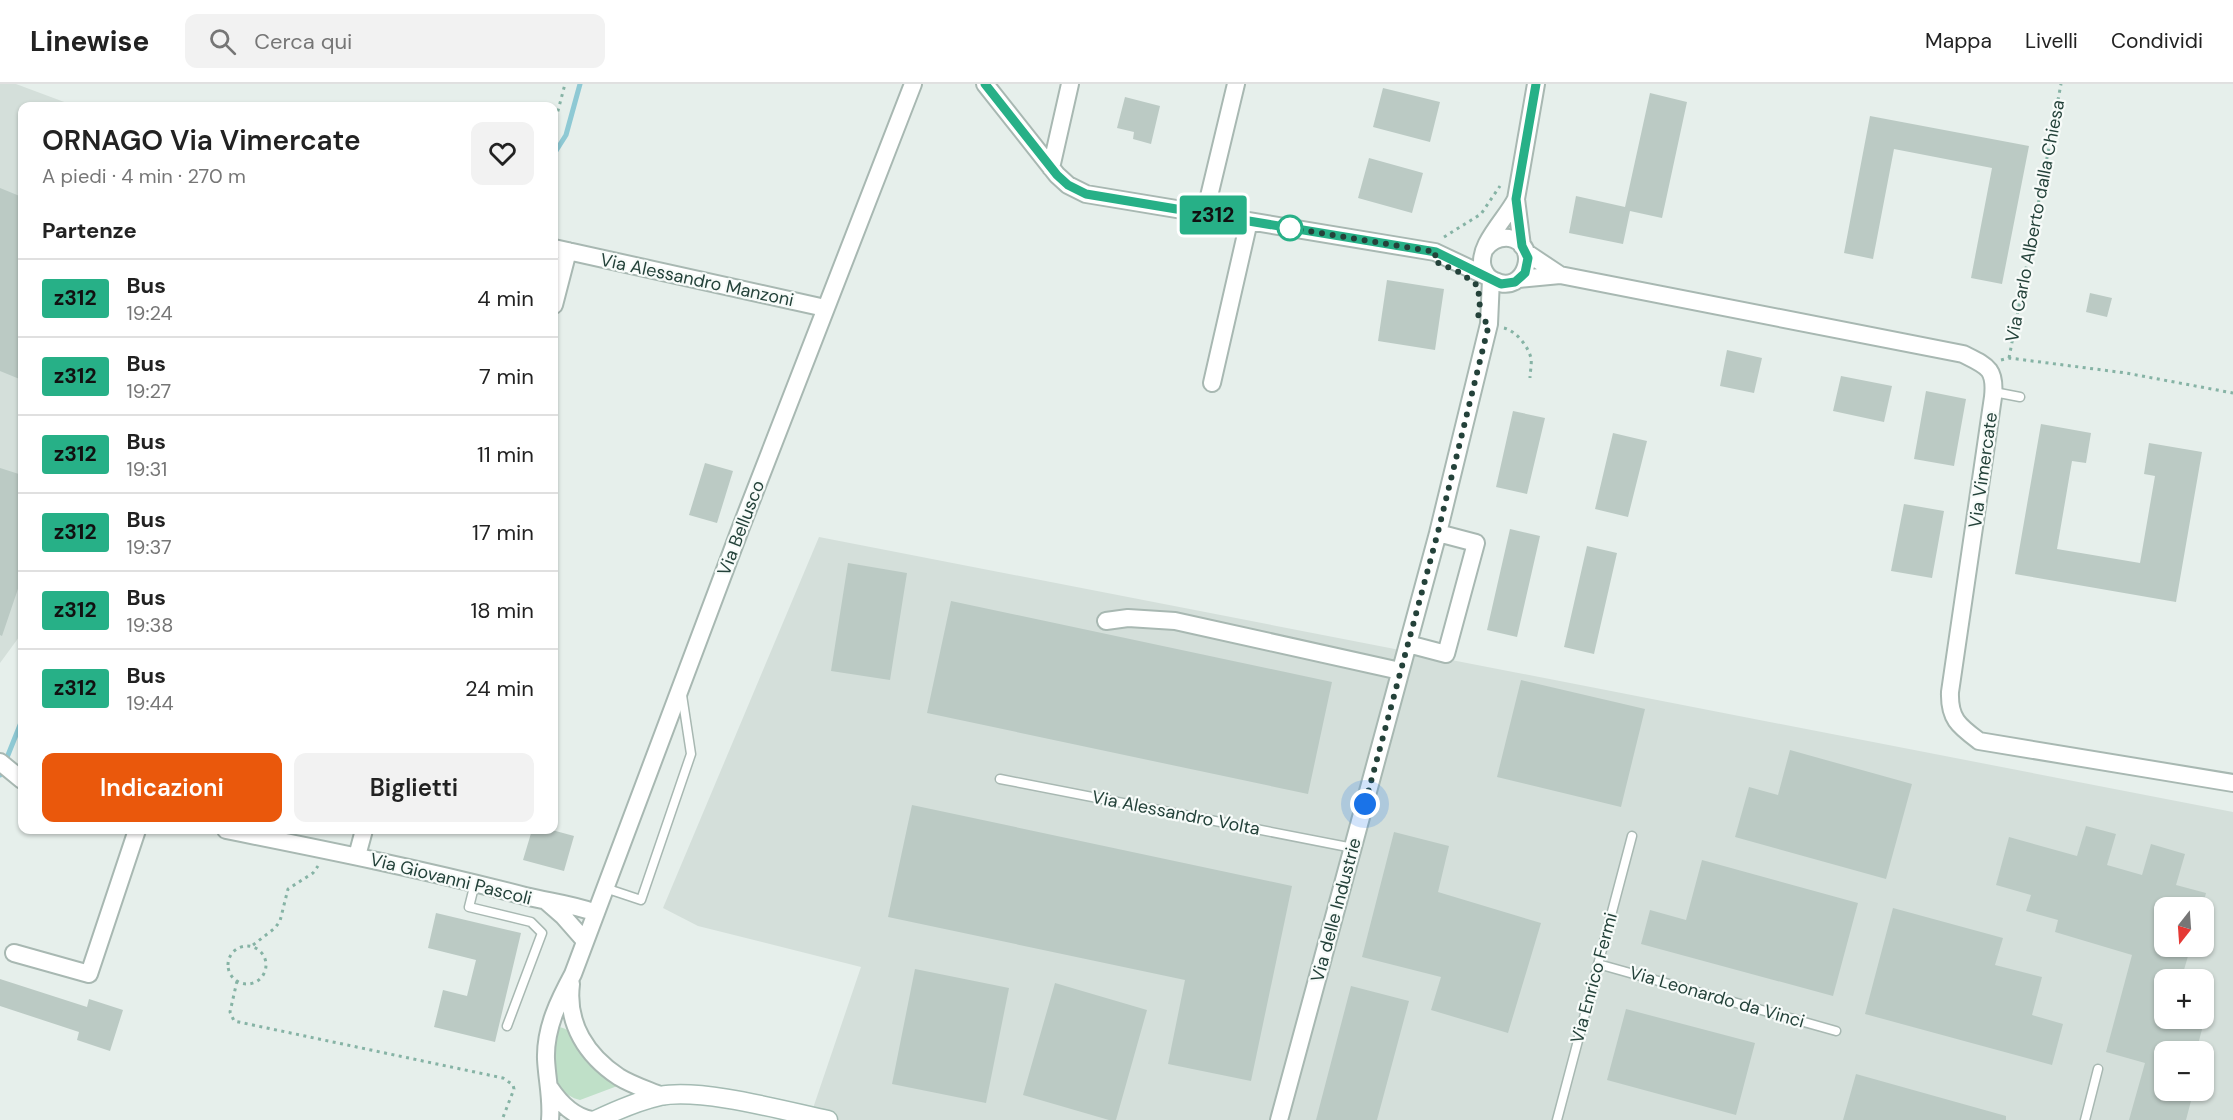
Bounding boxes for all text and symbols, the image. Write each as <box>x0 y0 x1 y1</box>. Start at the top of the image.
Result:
search box <box>185 14 605 68</box>
text: Linewise <box>30 23 149 60</box>
icon: search <box>206 25 239 58</box>
text: Cerca qui <box>254 27 352 56</box>
text: Mappa <box>1925 27 1992 55</box>
text: Livelli <box>2025 27 2078 55</box>
text: Condividi <box>2111 27 2203 55</box>
street label: Via Carlo Alberto dalla Chiesa <box>2000 98 2070 344</box>
text: ORNAGO Via Vimercate <box>42 122 360 159</box>
button: heart <box>471 122 534 185</box>
text: A piedi · 4 min · 270 m <box>42 163 246 189</box>
line badge: z312 <box>1171 196 1255 234</box>
text: z312 <box>1192 201 1234 229</box>
unlabelled marker <box>1277 215 1303 241</box>
text: Partenze <box>42 216 137 245</box>
street label: Via Alessandro Manzoni <box>598 248 796 312</box>
text: Bus <box>127 271 166 300</box>
text: z312 <box>54 284 97 312</box>
text: 4 min <box>477 284 534 313</box>
text: 19:24 <box>127 300 173 326</box>
text: Bus <box>127 349 166 378</box>
text: z312 <box>54 362 97 390</box>
text: 7 min <box>479 362 534 391</box>
text: 19:27 <box>127 378 171 404</box>
street label: Via Vimercate <box>1963 411 2003 529</box>
text: Bus <box>127 427 166 456</box>
text: z312 <box>54 440 97 468</box>
text: 11 min <box>477 440 534 469</box>
text: 19:31 <box>127 456 167 482</box>
street label: Via Bellusco <box>712 477 770 579</box>
text: Bus <box>127 505 166 534</box>
text: z312 <box>54 518 97 546</box>
text: 17 min <box>472 518 534 547</box>
text: 19:37 <box>127 534 172 560</box>
text: Bus <box>127 583 166 612</box>
text: z312 <box>54 596 97 624</box>
text: 18 min <box>470 596 534 625</box>
text: 19:38 <box>127 612 173 638</box>
text: Bus <box>127 661 166 690</box>
text: z312 <box>54 674 97 702</box>
text: 24 min <box>465 674 534 703</box>
text: 19:44 <box>127 690 174 716</box>
button: Indicazioni <box>42 753 282 822</box>
button: Biglietti <box>294 753 534 822</box>
street label: Via Alessandro Volta <box>1090 785 1262 841</box>
your location <box>1350 789 1380 819</box>
street label: Via delle Industrie <box>1305 835 1367 985</box>
street label: Via Giovanni Pascoli <box>368 847 534 911</box>
north arrow <box>2154 897 2214 957</box>
map controls <box>2154 897 2214 1101</box>
street label: Via Enrico Fermi <box>1565 910 1623 1046</box>
street label: Via Leonardo da Vinci <box>1627 960 1807 1034</box>
button: + <box>2154 969 2214 1029</box>
button: − <box>2154 1041 2214 1101</box>

